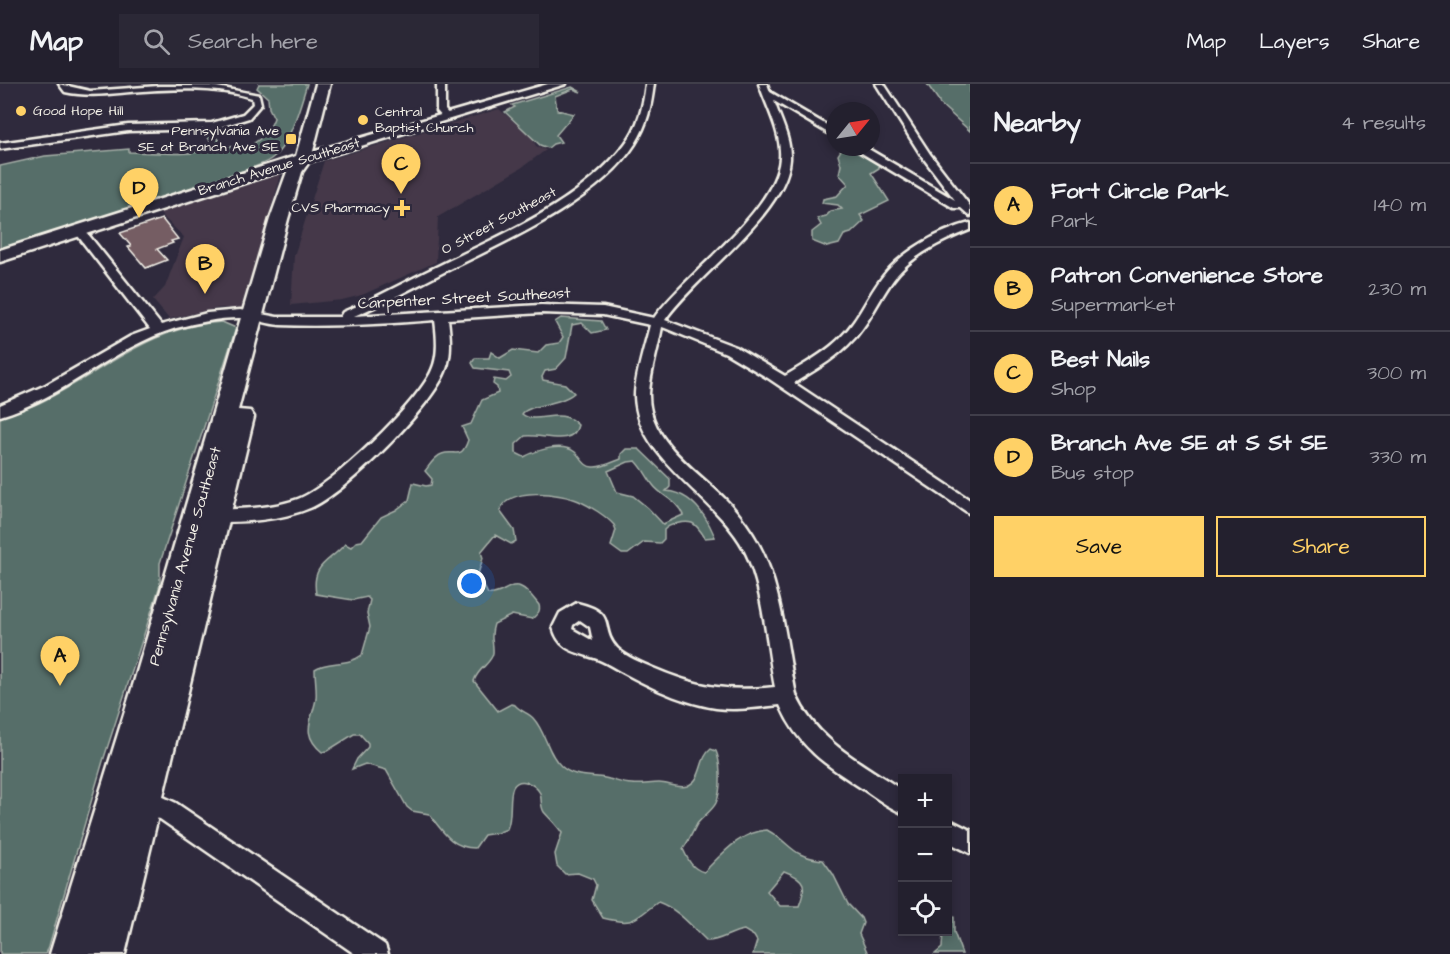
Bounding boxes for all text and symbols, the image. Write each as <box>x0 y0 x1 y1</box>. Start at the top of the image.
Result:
search box <box>119 14 539 68</box>
text: Map <box>30 22 83 61</box>
icon: search <box>140 25 173 58</box>
text: Search here <box>188 26 318 57</box>
text: Map <box>1186 27 1226 56</box>
text: Layers <box>1259 27 1329 56</box>
text: Share <box>1362 27 1420 56</box>
place label: Good Hope Hill <box>33 101 124 121</box>
place label: Central Baptist Church <box>375 102 473 138</box>
north arrow <box>826 102 880 156</box>
marker: Good Hope Hill <box>14 104 28 118</box>
text: Nearby <box>994 105 1081 141</box>
text: 4 results <box>1341 109 1426 137</box>
marker: Central Baptist Church <box>356 113 370 127</box>
place label: Pennsylvania Ave SE at Branch Ave SE <box>138 121 280 157</box>
marker: Pennsylvania Ave SE at Branch Ave SE <box>284 132 298 146</box>
street label: Branch Avenue Southeast <box>196 133 363 201</box>
pin: C <box>382 144 420 194</box>
pin: D <box>120 168 158 218</box>
text: Fort Circle Park <box>1051 176 1228 207</box>
street label: O Street Southeast <box>438 182 560 260</box>
text: A <box>1007 191 1020 219</box>
text: 140 m <box>1374 191 1426 219</box>
place label: CVS Pharmacy <box>291 198 390 218</box>
marker: CVS Pharmacy <box>395 201 409 215</box>
text: Park <box>1051 207 1097 235</box>
pin: B <box>186 244 224 294</box>
text: Patron Convenience Store <box>1051 260 1323 291</box>
text: B <box>1006 275 1021 303</box>
text: 230 m <box>1368 275 1426 303</box>
street label: Carpenter Street Southeast <box>357 281 571 315</box>
text: Supermarket <box>1051 291 1175 319</box>
text: Best Nails <box>1051 344 1150 375</box>
text: C <box>1006 359 1021 387</box>
text: 300 m <box>1367 359 1426 387</box>
text: Shop <box>1051 375 1096 403</box>
text: Branch Ave SE at S St SE <box>1051 428 1328 459</box>
street label: Pennsylvania Avenue Southeast <box>143 443 228 668</box>
text: D <box>1007 443 1020 471</box>
text: 330 m <box>1369 443 1426 471</box>
text: Bus stop <box>1051 459 1134 487</box>
button: Save <box>994 516 1204 577</box>
button: Share <box>1216 516 1426 577</box>
your location <box>457 569 486 598</box>
pin: A <box>40 636 80 686</box>
map controls <box>898 774 952 936</box>
button: + <box>898 774 952 828</box>
button: − <box>898 828 952 882</box>
button: locate <box>898 882 952 936</box>

